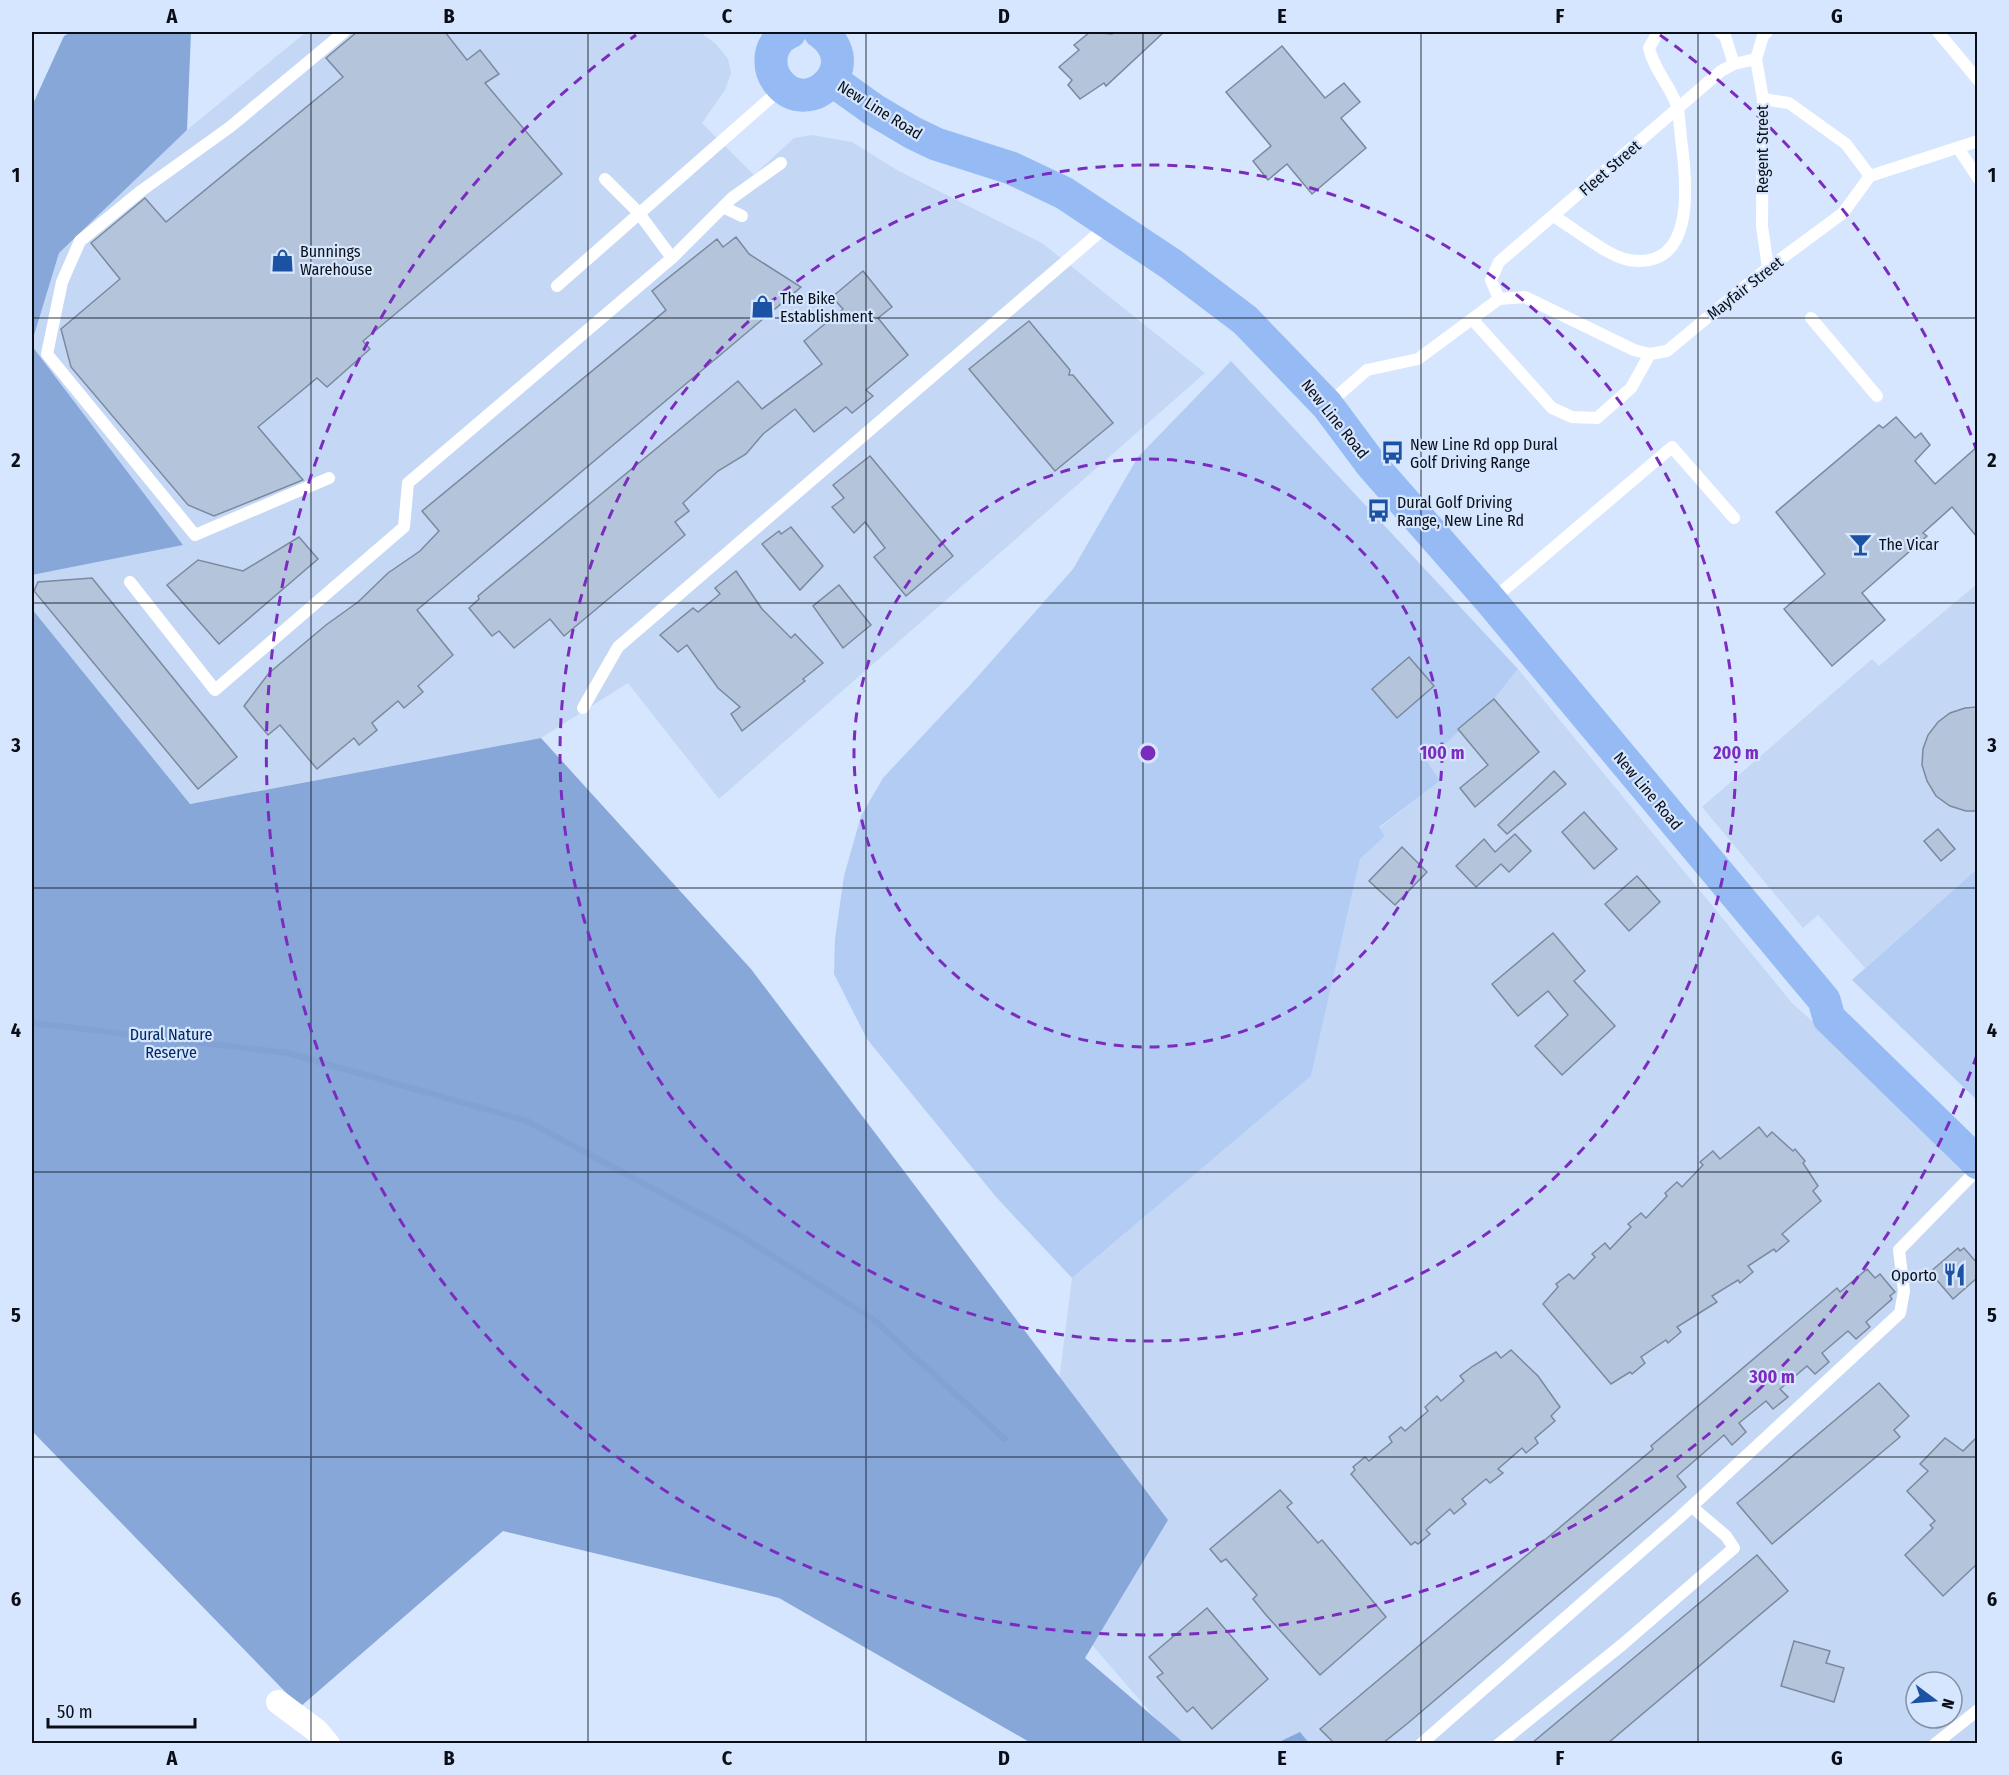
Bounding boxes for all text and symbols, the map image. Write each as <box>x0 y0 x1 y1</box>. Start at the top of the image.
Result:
text: A <box>166 4 179 28</box>
text: B <box>443 4 455 28</box>
text: C <box>722 4 733 28</box>
text: D <box>998 4 1010 28</box>
text: E <box>1277 4 1287 28</box>
text: F <box>1556 4 1565 28</box>
text: G <box>1831 4 1843 28</box>
street label: New Line Road <box>834 76 926 144</box>
street label: Regent Street <box>1753 104 1772 193</box>
street label: Fleet Street <box>1575 136 1645 200</box>
text: 1 <box>12 163 20 187</box>
text: 1 <box>1988 163 1996 187</box>
place label: Bunnings Warehouse <box>300 242 372 279</box>
shop icon: Bunnings Warehouse <box>269 247 295 273</box>
street label: Mayfair Street <box>1703 252 1787 324</box>
place label: The Bike Establishment <box>780 289 874 326</box>
shop icon: The Bike Establishment <box>749 294 775 320</box>
street label: New Line Road <box>1297 376 1373 462</box>
place label: New Line Rd opp Dural Golf Driving Range <box>1410 435 1558 472</box>
bus stop icon: New Line Rd opp Dural Golf Driving Range <box>1379 440 1405 466</box>
text: 2 <box>10 448 21 472</box>
text: 2 <box>1986 448 1997 472</box>
place label: Dural Golf Driving Range, New Line Rd <box>1397 493 1524 530</box>
bus stop icon: Dural Golf Driving Range, New Line Rd <box>1366 498 1392 524</box>
bar icon: The Vicar <box>1848 531 1874 557</box>
place label: The Vicar <box>1879 535 1939 554</box>
text: 3 <box>10 733 21 757</box>
text: 3 <box>1986 733 1997 757</box>
text: 100 m <box>1420 742 1464 764</box>
text: 200 m <box>1712 742 1759 764</box>
centre of rings <box>1138 743 1158 763</box>
street label: New Line Road <box>1610 748 1686 834</box>
text: 4 <box>11 1018 21 1042</box>
text: 4 <box>1987 1018 1997 1042</box>
park label: Dural Nature Reserve <box>130 1025 212 1062</box>
restaurant icon: Oporto <box>1942 1262 1968 1288</box>
place label: Oporto <box>1891 1266 1937 1285</box>
text: 5 <box>11 1303 21 1327</box>
text: 5 <box>1987 1303 1997 1327</box>
text: 300 m <box>1748 1366 1795 1388</box>
text: 6 <box>11 1587 21 1611</box>
text: 6 <box>1987 1587 1997 1611</box>
north arrow <box>1904 1670 1964 1730</box>
scale bar <box>48 1691 195 1729</box>
text: N <box>1937 1697 1958 1711</box>
text: 50 m <box>57 1701 93 1723</box>
text: A <box>166 1746 179 1770</box>
text: B <box>443 1746 455 1770</box>
text: C <box>722 1746 733 1770</box>
text: D <box>998 1746 1010 1770</box>
text: E <box>1277 1746 1287 1770</box>
text: F <box>1556 1746 1565 1770</box>
text: G <box>1831 1746 1843 1770</box>

